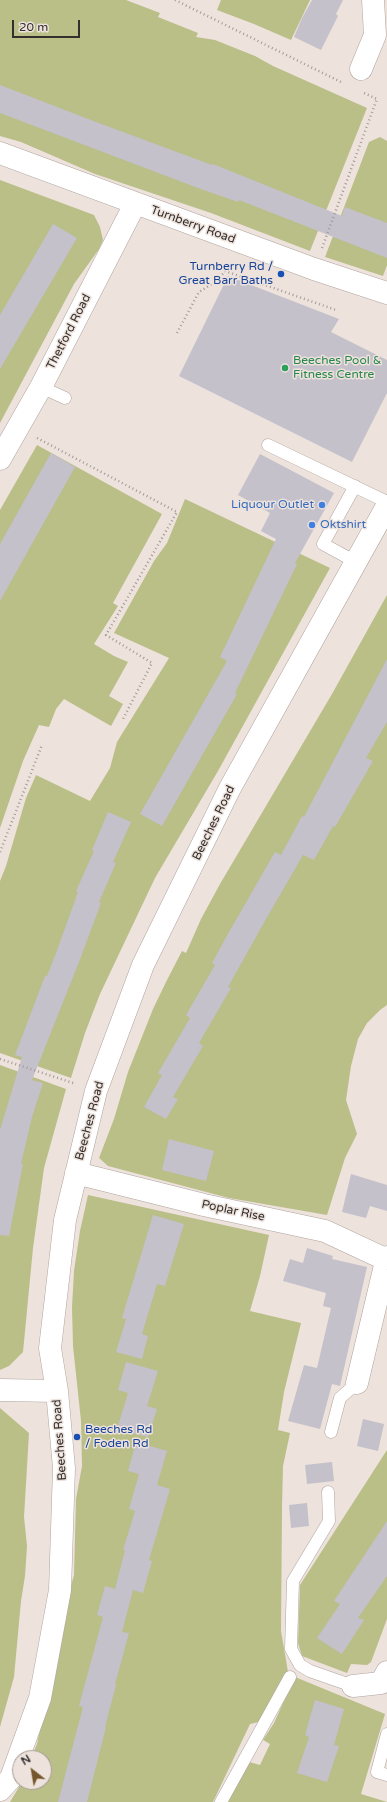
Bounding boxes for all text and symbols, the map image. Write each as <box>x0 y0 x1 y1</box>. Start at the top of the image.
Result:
scale bar <box>14 12 82 38</box>
text: 20 m <box>19 20 48 34</box>
street label: Turnberry Road <box>149 203 237 247</box>
place label: Turnberry Rd / Great Barr Baths <box>178 260 273 288</box>
marker: Turnberry Rd / Great Barr Baths <box>276 269 286 279</box>
street label: Thetford Road <box>44 292 94 372</box>
place label: Beeches Pool & Fitness Centre <box>293 354 382 382</box>
marker: Beeches Pool & Fitness Centre <box>280 363 290 373</box>
place label: Liquour Outlet <box>231 498 314 512</box>
marker: Liquour Outlet <box>317 500 327 510</box>
place label: Oktshirt <box>320 518 366 532</box>
marker: Oktshirt <box>307 520 317 530</box>
street label: Beeches Road <box>190 783 238 863</box>
street label: Beeches Road <box>73 1080 107 1162</box>
street label: Poplar Rise <box>200 1197 266 1225</box>
street label: Beeches Road <box>50 1399 70 1481</box>
place label: Beeches Rd / Foden Rd <box>85 1423 152 1451</box>
marker: Beeches Rd / Foden Rd <box>72 1432 82 1442</box>
north arrow <box>12 1750 52 1790</box>
text: N <box>19 1752 33 1768</box>

